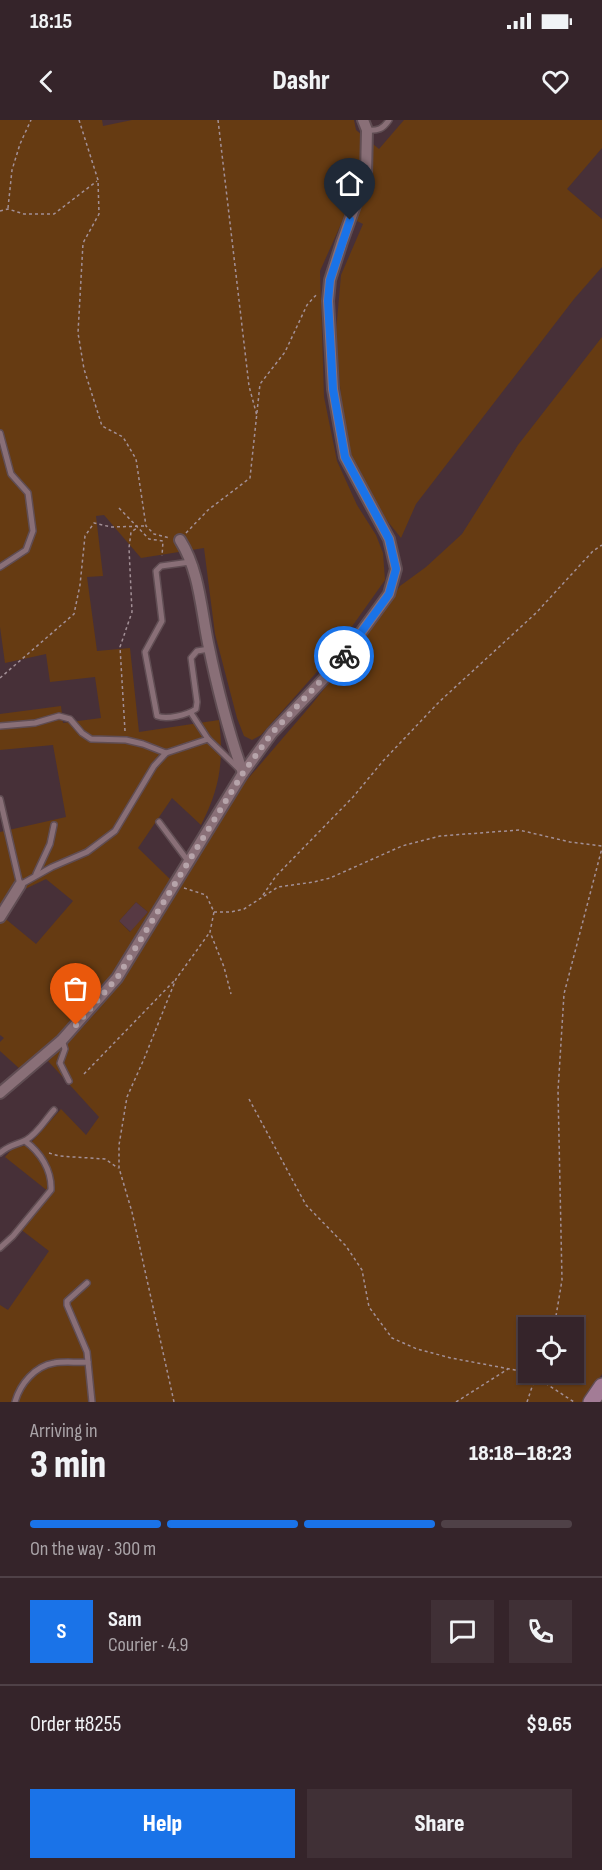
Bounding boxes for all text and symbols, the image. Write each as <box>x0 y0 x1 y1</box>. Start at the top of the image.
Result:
text: 18:15 <box>30 8 72 35</box>
icon: back <box>30 65 63 98</box>
text: Dashr <box>272 65 330 97</box>
icon: heart <box>539 65 572 98</box>
pin <box>324 158 375 220</box>
icon: home <box>333 167 366 200</box>
courier <box>314 626 374 686</box>
icon: bike <box>328 640 361 673</box>
pin <box>50 963 101 1025</box>
icon: bag <box>59 972 92 1005</box>
map controls <box>518 1317 584 1383</box>
button: locate <box>518 1317 584 1383</box>
text: Arriving in <box>30 1419 98 1443</box>
text: 18:18–18:23 <box>469 1440 572 1467</box>
text: 3 min <box>30 1442 106 1489</box>
text: On the way · 300 m <box>30 1537 156 1561</box>
button: chat <box>431 1600 494 1663</box>
button: phone <box>509 1600 572 1663</box>
text: Sam <box>108 1606 142 1633</box>
text: S <box>57 1618 66 1645</box>
text: Courier · 4.9 <box>108 1633 188 1657</box>
text: Order #8255 <box>30 1711 121 1738</box>
text: $9.65 <box>526 1711 572 1738</box>
button: Help <box>30 1789 295 1858</box>
button: Share <box>307 1789 572 1858</box>

